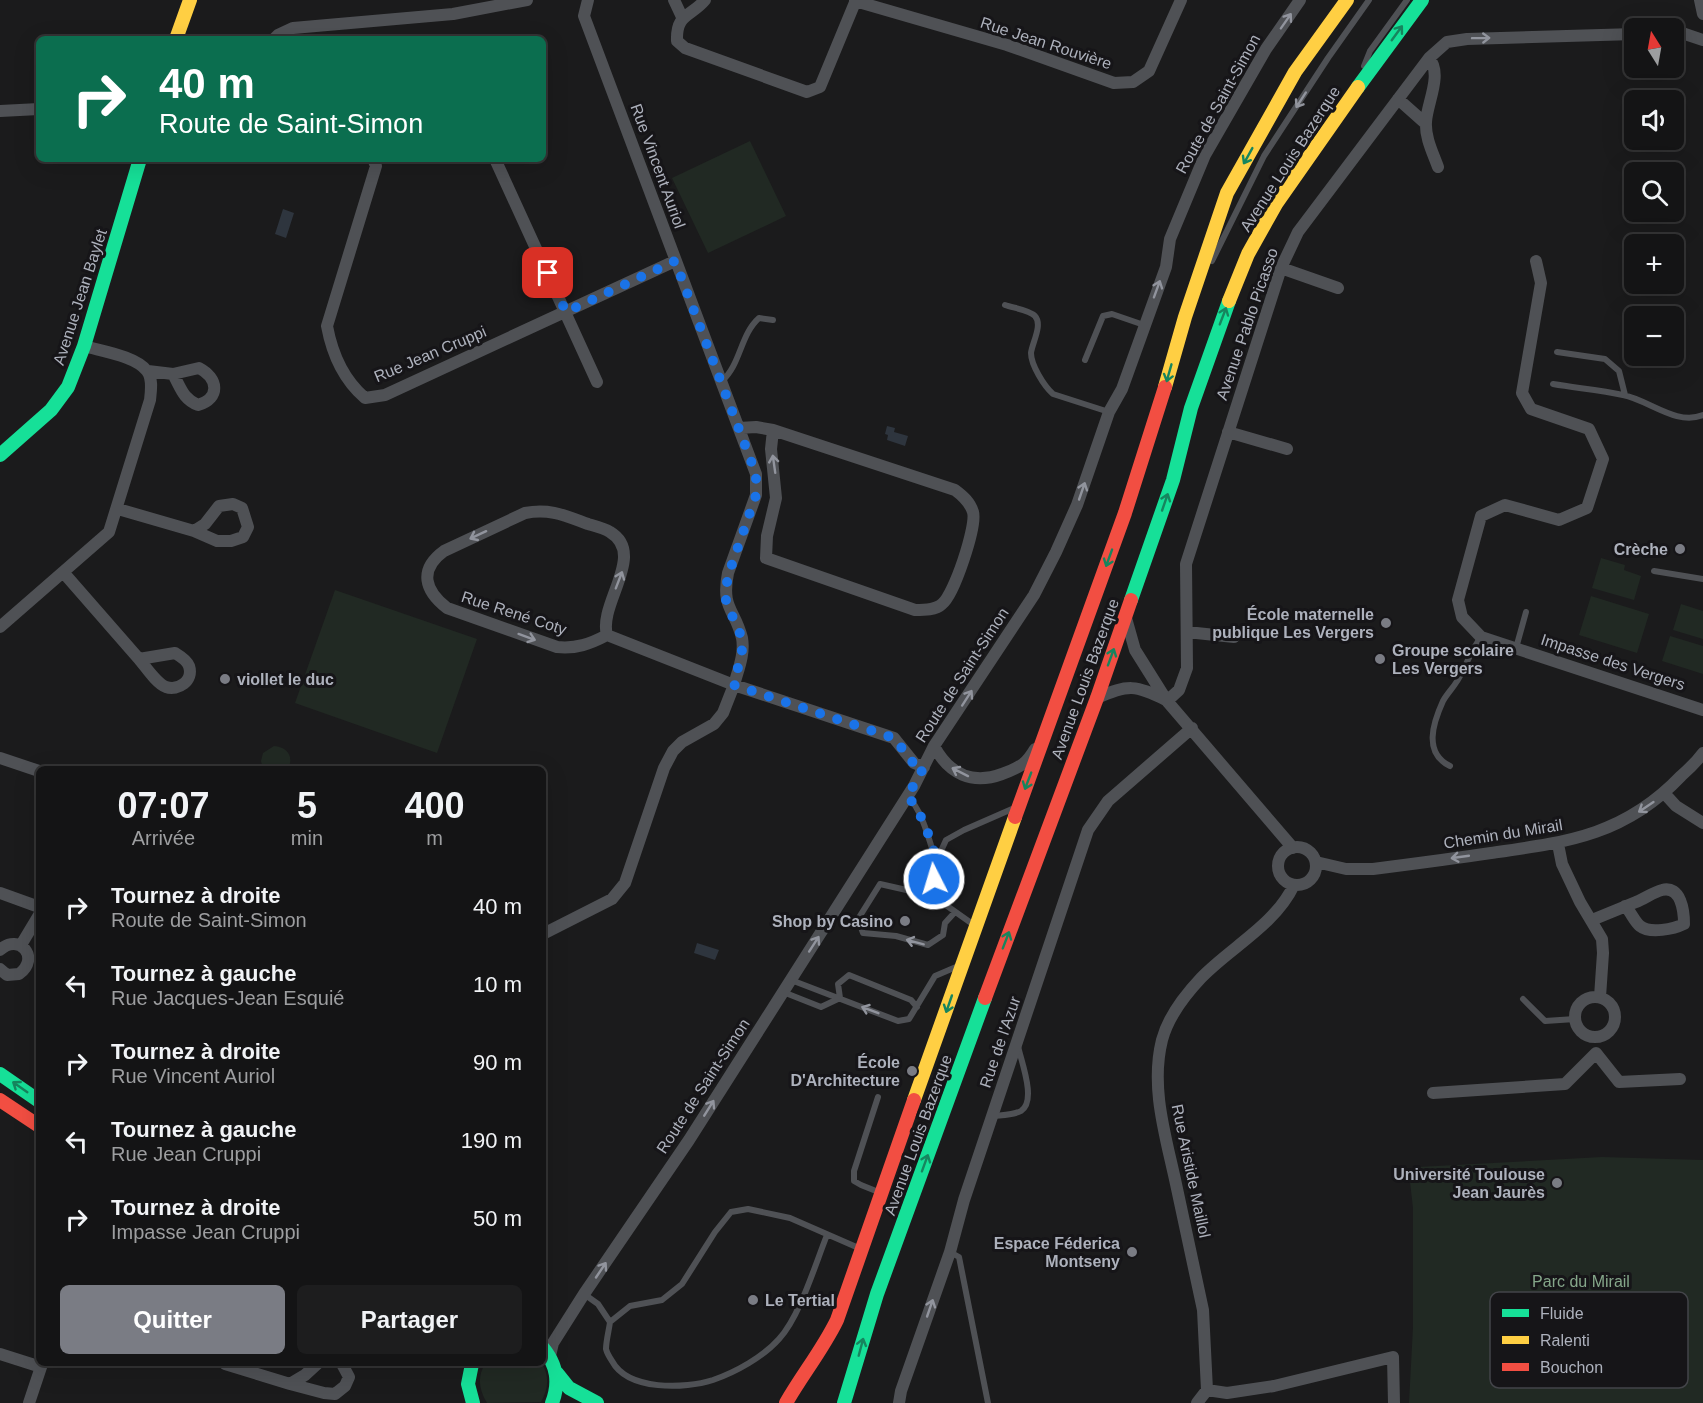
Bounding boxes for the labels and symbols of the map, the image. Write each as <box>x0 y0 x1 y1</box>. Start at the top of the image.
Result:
one-way arrow <box>1280 13 1292 29</box>
street label: Rue Jean Rouvière <box>978 14 1114 72</box>
north arrow <box>1624 18 1684 78</box>
one-way arrow <box>1391 26 1403 42</box>
street label: Route de Saint-Simon <box>1173 31 1263 177</box>
one-way arrow <box>1471 33 1491 44</box>
street label: Avenue Louis Bazerque <box>1237 83 1343 235</box>
one-way arrow <box>1294 91 1306 108</box>
street label: Rue Vincent Auriol <box>628 101 688 231</box>
one-way arrow <box>1242 146 1253 164</box>
street label: Avenue Jean Baylet <box>50 226 110 367</box>
street label: Avenue Pablo Picasso <box>1213 246 1281 402</box>
pin <box>522 247 573 298</box>
one-way arrow <box>1153 280 1164 299</box>
one-way arrow <box>1219 307 1230 326</box>
street label: Rue Jean Cruppi <box>371 323 489 385</box>
one-way arrow <box>1163 363 1175 382</box>
one-way arrow <box>768 454 779 474</box>
one-way arrow <box>1077 482 1088 501</box>
one-way arrow <box>1161 493 1172 512</box>
one-way arrow <box>470 529 488 541</box>
place label: Crèche <box>1614 541 1668 558</box>
marker: Crèche <box>1673 542 1687 556</box>
one-way arrow <box>1102 548 1113 567</box>
one-way arrow <box>614 571 625 589</box>
street label: Rue René Coty <box>459 588 569 638</box>
street label: Avenue Louis Bazerque <box>1048 596 1122 762</box>
street label: Route de Saint-Simon <box>912 605 1012 745</box>
place label: École maternelle publique Les Vergers <box>1212 605 1374 641</box>
marker: École maternelle publique Les Vergers <box>1379 616 1393 630</box>
street label: Impasse des Vergers <box>1539 631 1687 693</box>
one-way arrow <box>517 632 536 643</box>
place label: Groupe scolaire Les Vergers <box>1392 642 1514 677</box>
one-way arrow <box>1107 648 1118 667</box>
marker: Groupe scolaire Les Vergers <box>1373 652 1387 666</box>
place label: viollet le duc <box>237 671 334 688</box>
marker: viollet le duc <box>218 672 232 686</box>
one-way arrow <box>961 690 973 707</box>
one-way arrow <box>951 766 969 778</box>
one-way arrow <box>1022 771 1033 790</box>
one-way arrow <box>1638 801 1655 813</box>
street label: Chemin du Mirail <box>1442 816 1564 852</box>
position arrow <box>902 847 966 911</box>
one-way arrow <box>1450 852 1470 863</box>
place label: Shop by Casino <box>772 913 893 930</box>
marker: Shop by Casino <box>898 914 912 928</box>
one-way arrow <box>1001 931 1012 950</box>
one-way arrow <box>906 935 925 947</box>
one-way arrow <box>809 936 821 953</box>
street label: Rue de l'Azur <box>976 993 1024 1090</box>
one-way arrow <box>942 994 953 1013</box>
one-way arrow <box>862 1004 880 1015</box>
street label: Route de Saint-Simon <box>653 1016 753 1156</box>
street label: Avenue Louis Bazerque <box>881 1052 955 1218</box>
place label: École D'Architecture <box>790 1053 900 1089</box>
marker: École D'Architecture <box>905 1064 919 1078</box>
one-way arrow <box>12 1081 28 1093</box>
one-way arrow <box>704 1100 716 1117</box>
street label: Rue Aristide Maillol <box>1169 1103 1213 1239</box>
one-way arrow <box>921 1154 932 1173</box>
place label: Université Toulouse Jean Jaurès <box>1393 1166 1545 1201</box>
marker: Université Toulouse Jean Jaurès <box>1550 1176 1564 1190</box>
place label: Espace Féderica Montseny <box>994 1235 1120 1270</box>
marker: Espace Féderica Montseny <box>1125 1245 1139 1259</box>
one-way arrow <box>595 1262 607 1279</box>
park label: Parc du Mirail <box>1532 1273 1630 1290</box>
place label: Le Tertial <box>765 1292 835 1309</box>
legend <box>1490 1292 1688 1388</box>
marker: Le Tertial <box>746 1293 760 1307</box>
one-way arrow <box>926 1299 937 1317</box>
text: Fluide <box>1540 1305 1584 1322</box>
text: Ralenti <box>1540 1332 1590 1349</box>
one-way arrow <box>856 1338 867 1357</box>
text: Bouchon <box>1540 1359 1603 1376</box>

